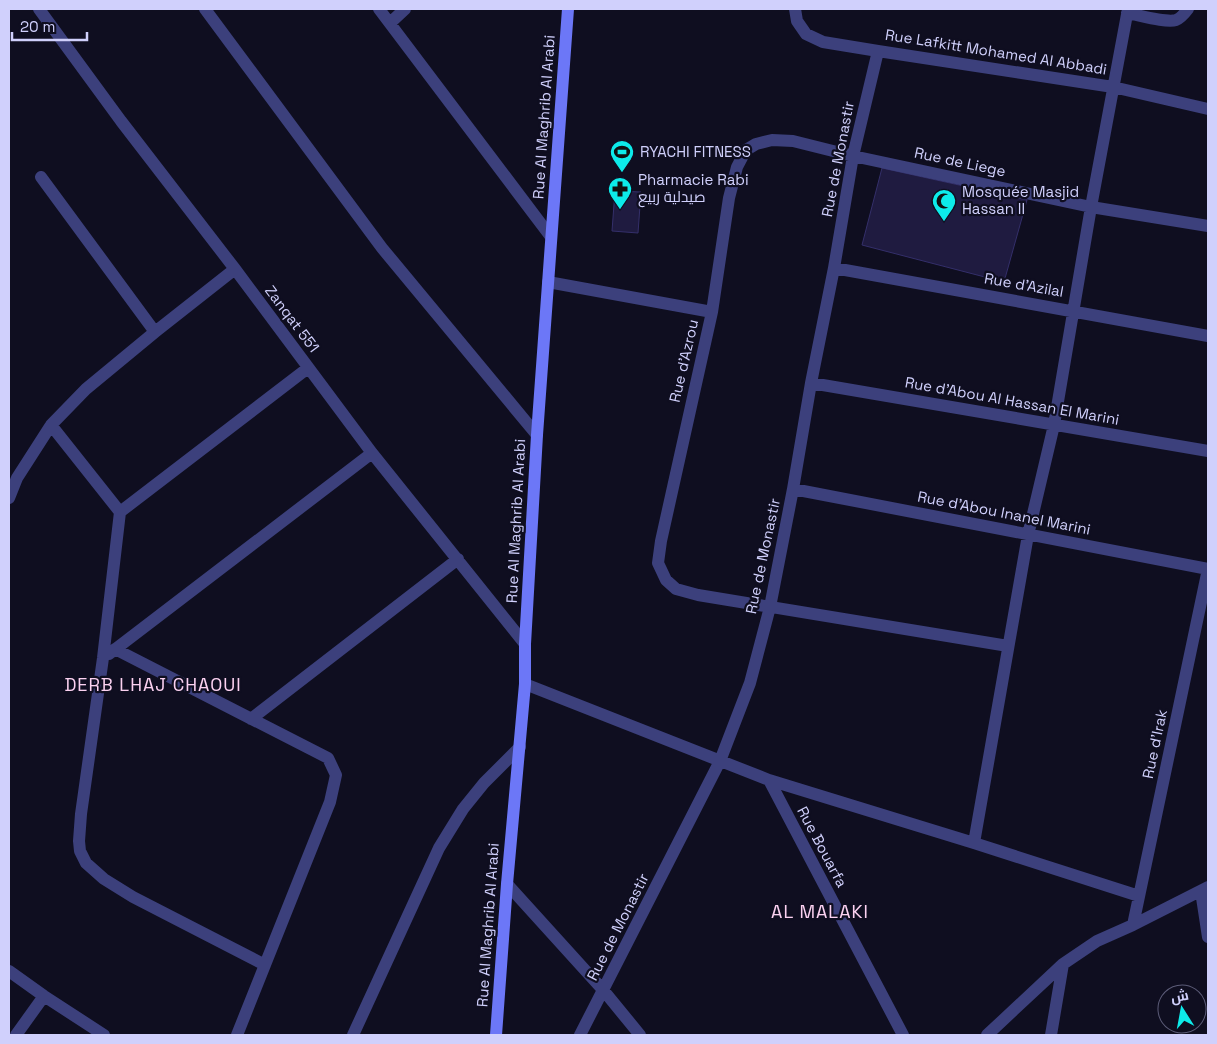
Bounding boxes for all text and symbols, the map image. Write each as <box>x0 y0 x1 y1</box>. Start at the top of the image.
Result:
scale bar <box>12 10 88 42</box>
text: 20 m <box>20 17 55 36</box>
street label: Rue Lafkitt Mohamed Al Abbadi <box>884 25 1108 78</box>
street label: Rue Al Maghrib Al Arabi <box>528 34 559 200</box>
street label: Rue de Monastir <box>817 99 858 219</box>
sports icon: RYACHI FITNESS <box>609 139 635 173</box>
place label: RYACHI FITNESS <box>640 142 751 161</box>
street label: Rue de Liege <box>913 143 1008 180</box>
place label: Pharmacie Rabi صيدلية ربيع <box>638 170 749 208</box>
pharmacy icon: Pharmacie Rabi صيدلية ربيع <box>607 176 633 210</box>
place label: Mosquée Masjid Hassan II <box>962 182 1079 218</box>
mosque icon: Mosquée Masjid Hassan II <box>931 188 957 222</box>
street label: Rue d'Azilal <box>983 268 1065 301</box>
street label: Zanqat 551 <box>261 281 324 356</box>
street label: Rue d'Azrou <box>665 318 702 404</box>
street label: Rue d'Abou Al Hassan El Marini <box>903 372 1121 429</box>
street label: Rue Al Maghrib Al Arabi <box>502 438 529 604</box>
street label: Rue d'Abou Inanel Marini <box>916 486 1092 539</box>
street label: Rue de Monastir <box>741 496 784 615</box>
district label: DERB LHAJ CHAOUI <box>64 673 242 696</box>
street label: Rue d'Irak <box>1138 707 1171 780</box>
street label: Rue Bouarfa <box>793 803 852 891</box>
street label: Rue Al Maghrib Al Arabi <box>472 842 503 1008</box>
street label: Rue de Monastir <box>582 870 653 984</box>
district label: AL MALAKI <box>771 900 869 923</box>
north arrow <box>1157 984 1207 1034</box>
text: ش <box>1169 986 1190 1007</box>

